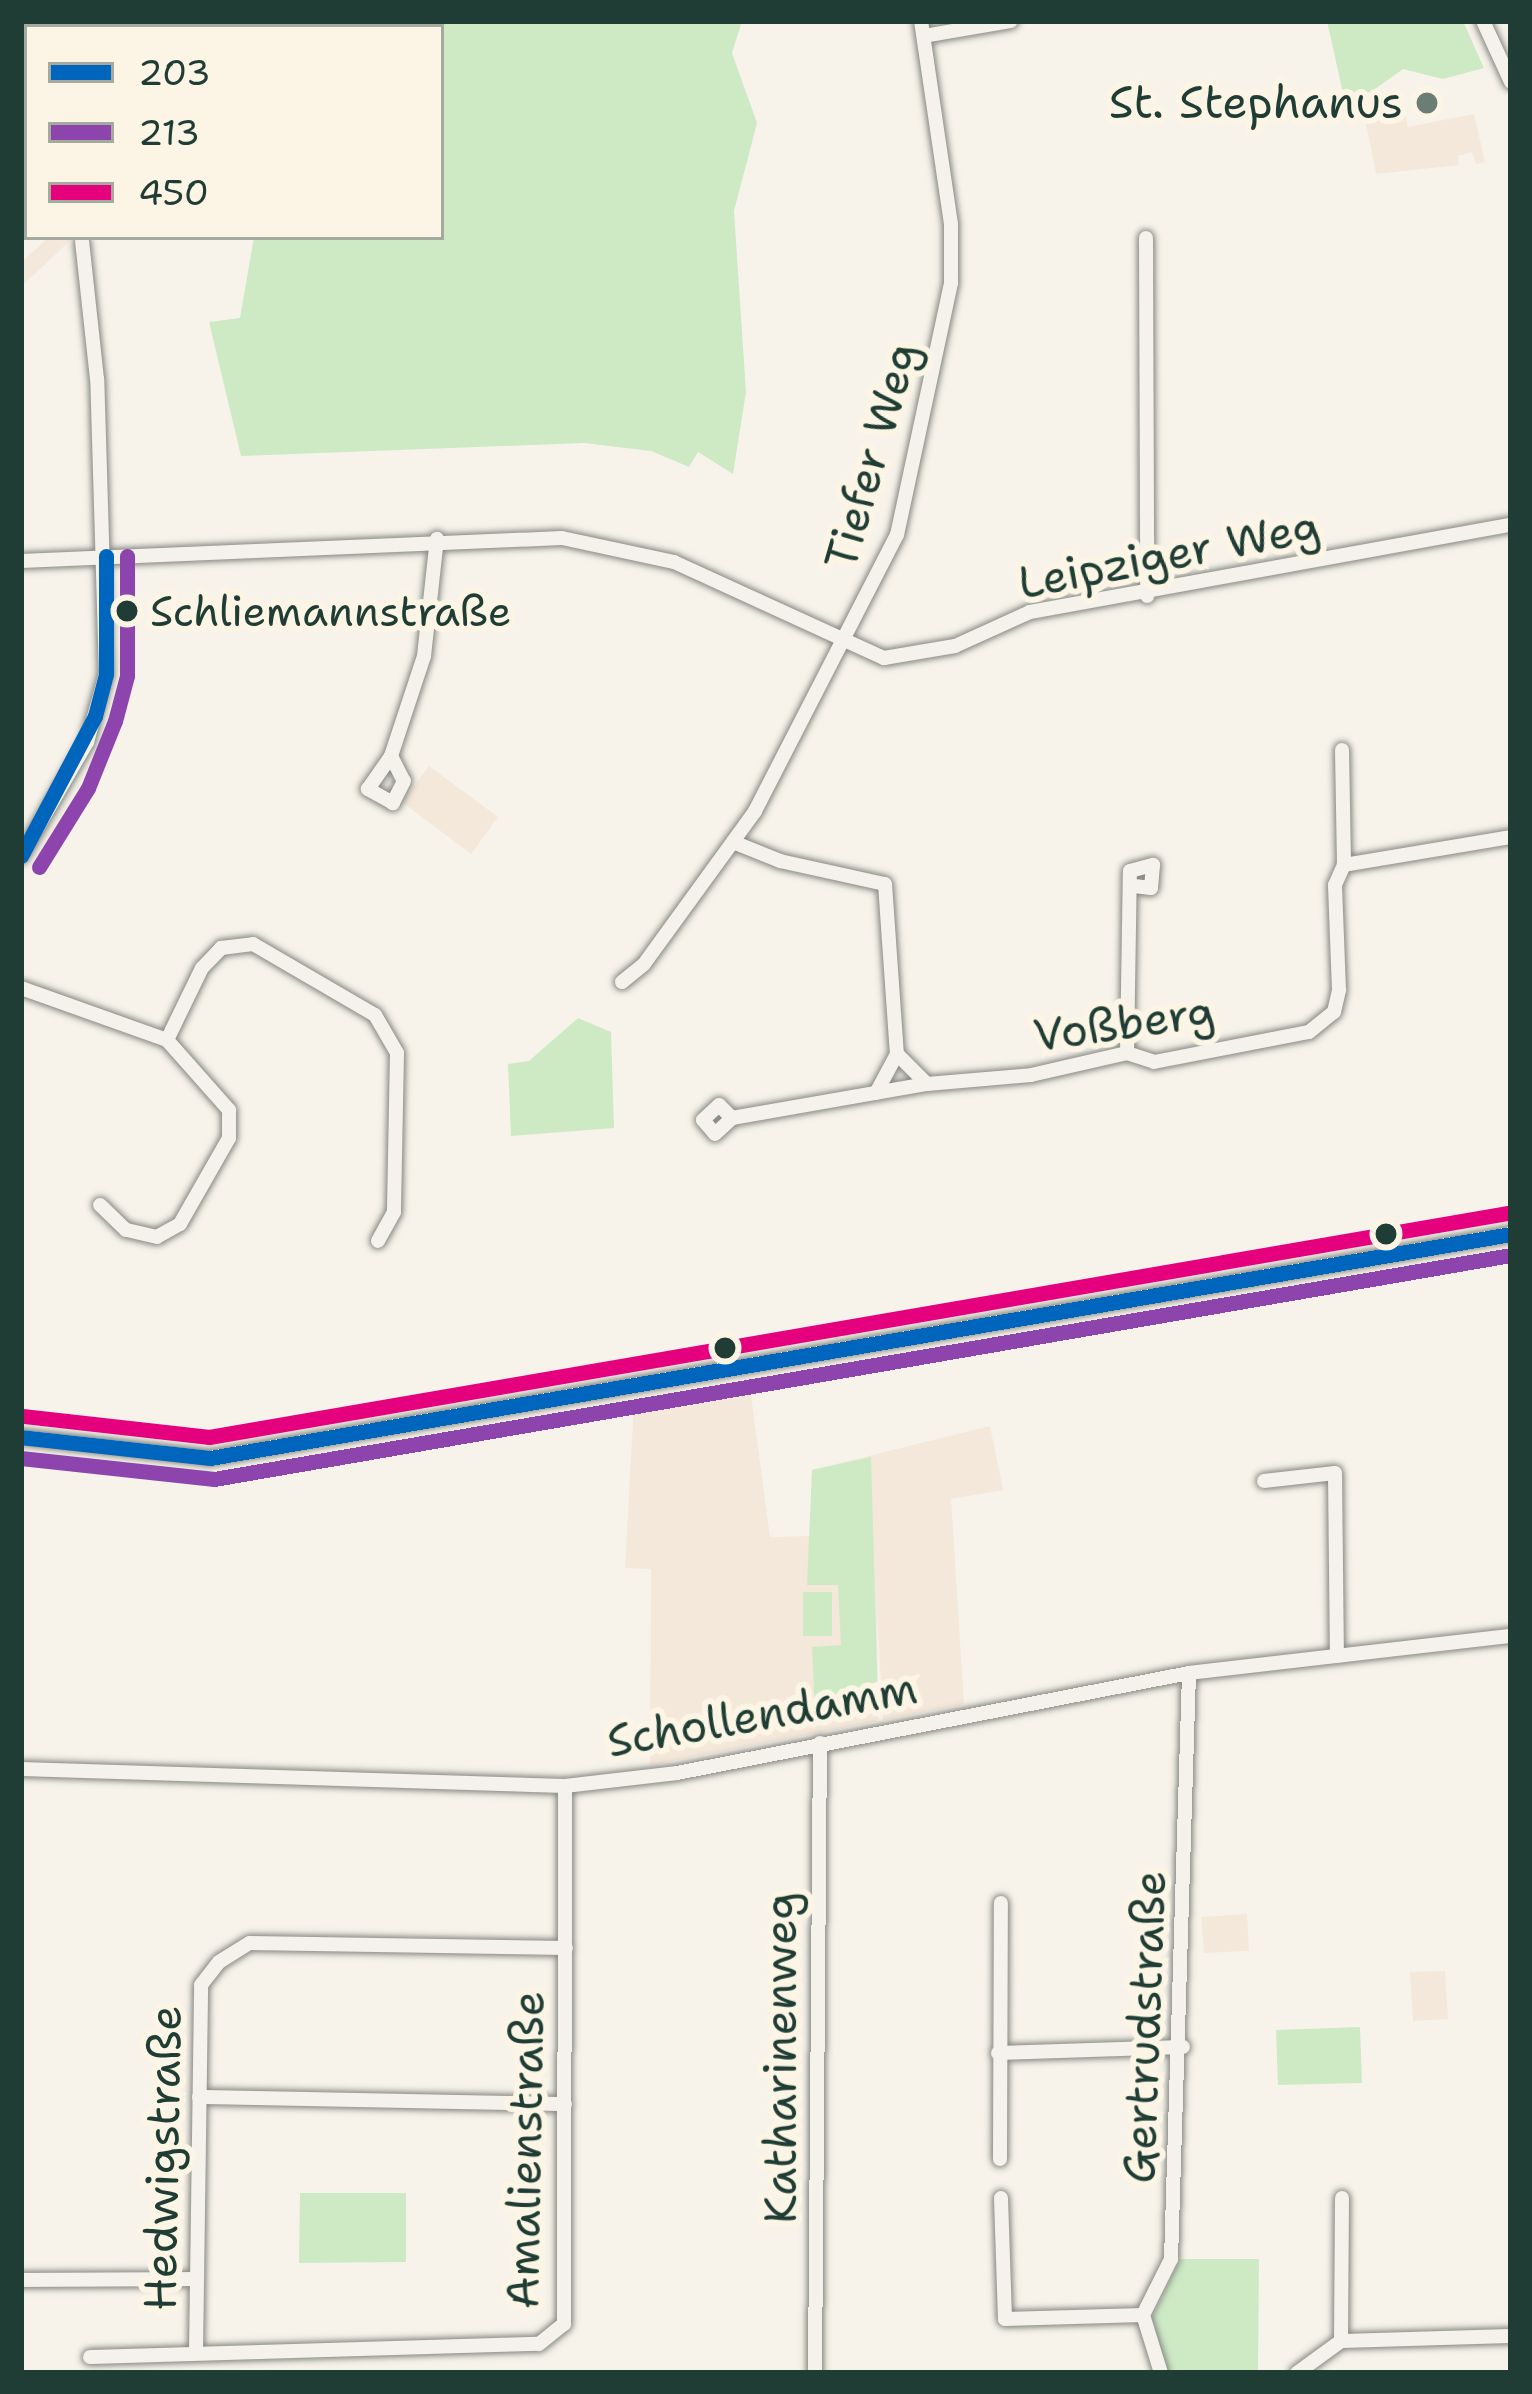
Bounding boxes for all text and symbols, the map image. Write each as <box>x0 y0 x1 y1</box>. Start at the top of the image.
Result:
legend <box>24 24 444 240</box>
text: 203 <box>138 48 211 97</box>
place label: St. Stephanus <box>1109 76 1403 130</box>
marker: St. Stephanus <box>1414 90 1440 116</box>
text: 213 <box>138 108 200 157</box>
text: 450 <box>138 168 209 217</box>
street label: Tiefer Weg <box>814 336 930 576</box>
street label: Leipziger Weg <box>1014 499 1324 611</box>
place label: Schliemannstraße <box>150 586 511 636</box>
marker: Schliemannstraße <box>116 600 138 622</box>
street label: Voßberg <box>1030 985 1218 1063</box>
unlabelled marker <box>1375 1223 1397 1245</box>
unlabelled marker <box>714 1337 736 1359</box>
street label: Schollendamm <box>603 1661 921 1769</box>
street label: Gertrudstraße <box>1113 1870 1177 2184</box>
street label: Katharinenweg <box>754 1892 808 2224</box>
street label: Amalienstraße <box>496 1990 556 2310</box>
street label: Hedwigstraße <box>133 2005 193 2311</box>

